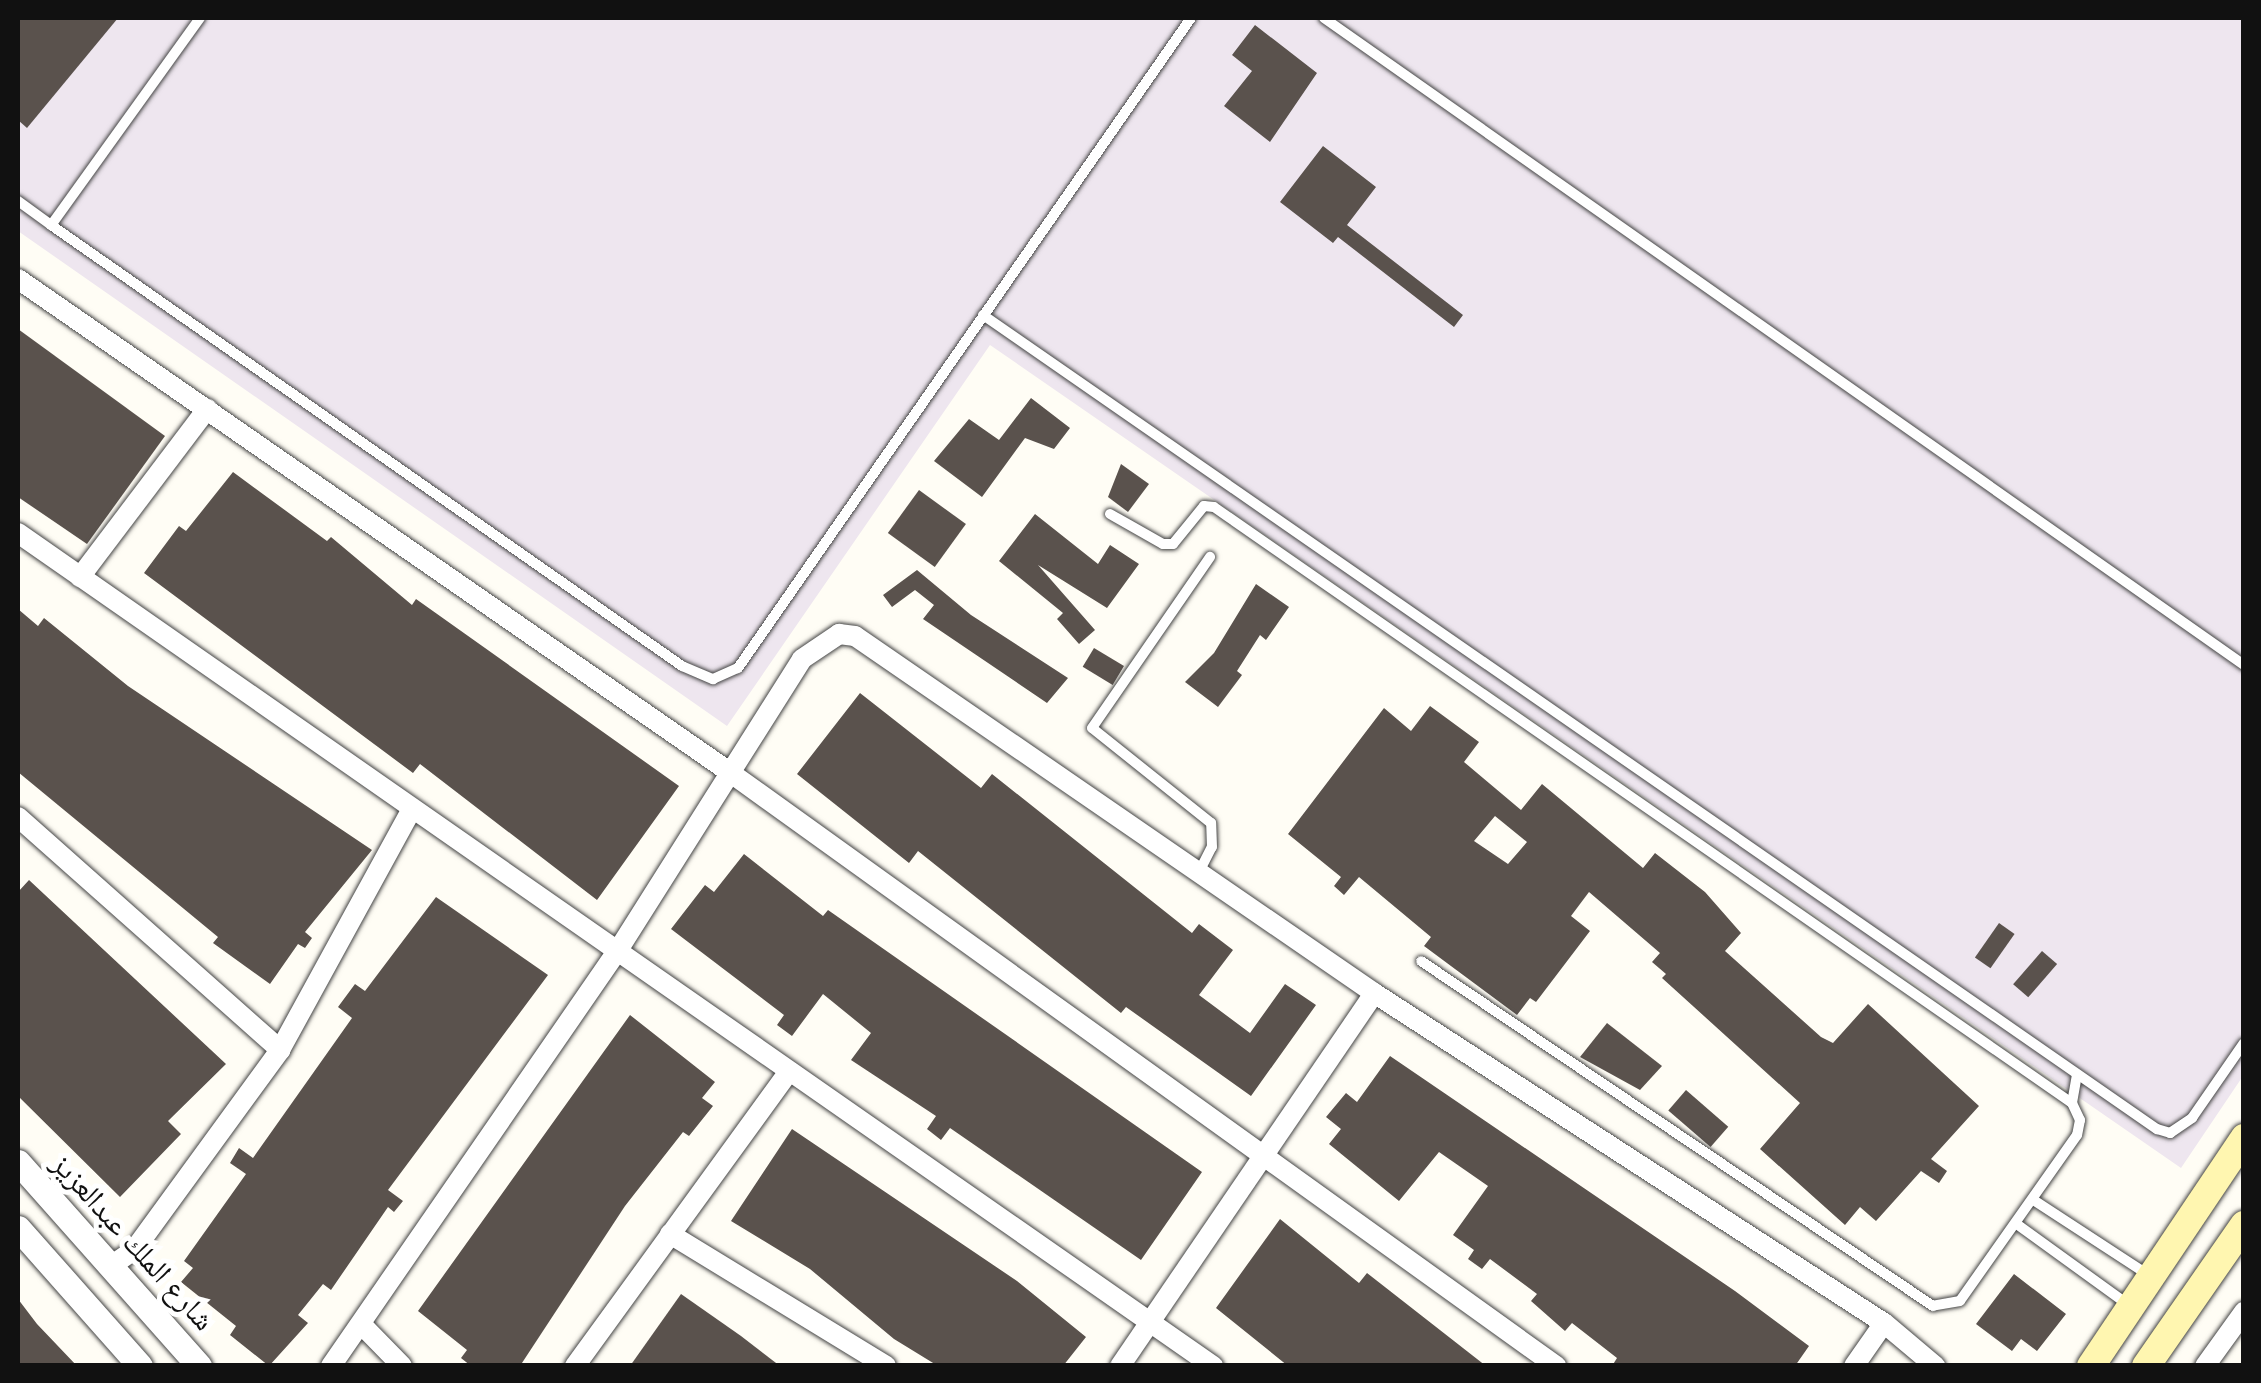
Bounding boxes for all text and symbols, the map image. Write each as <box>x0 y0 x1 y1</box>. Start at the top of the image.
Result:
street label: شارع الملك عبدالعزيز <box>44 1146 222 1338</box>

